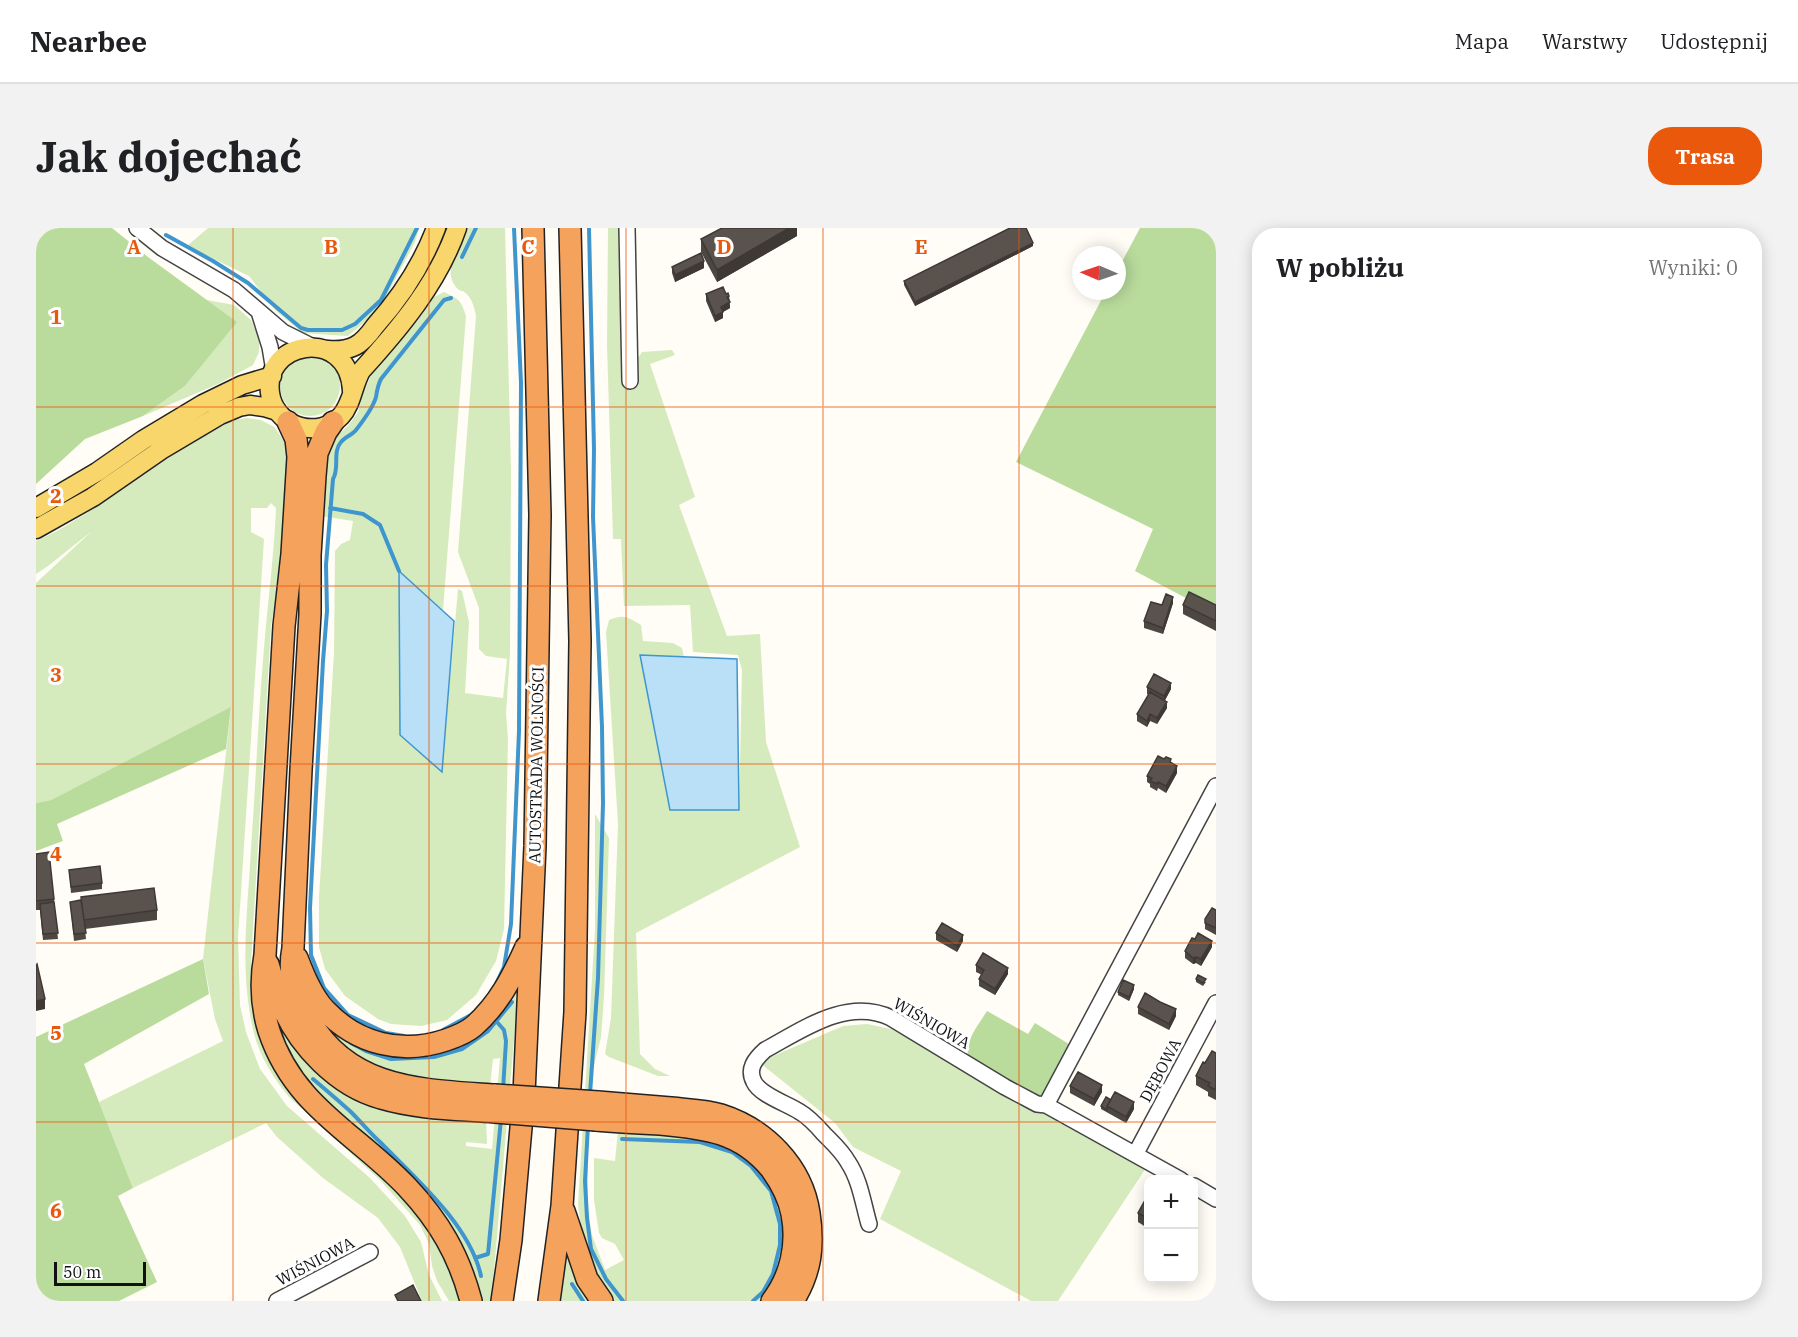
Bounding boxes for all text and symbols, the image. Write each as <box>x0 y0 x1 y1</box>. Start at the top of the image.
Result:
text: Nearbee <box>30 23 147 60</box>
text: Mapa <box>1455 27 1509 55</box>
text: Warstwy <box>1542 27 1627 55</box>
text: Udostępnij <box>1660 27 1768 55</box>
button: Trasa <box>1648 127 1762 185</box>
text: Jak dojechać <box>36 129 302 184</box>
text: A <box>127 233 141 260</box>
text: B <box>324 233 338 260</box>
text: C <box>521 233 535 260</box>
text: D <box>716 233 732 260</box>
text: E <box>914 233 928 260</box>
north arrow <box>1072 246 1126 300</box>
text: W pobliżu <box>1276 250 1404 284</box>
text: Wyniki: 0 <box>1649 254 1738 281</box>
text: 1 <box>50 303 62 330</box>
text: 2 <box>50 482 62 509</box>
text: 3 <box>50 661 62 688</box>
street label: AUTOSTRADA WOLNOŚCI <box>523 667 548 863</box>
text: 4 <box>50 840 62 867</box>
street label: WIŚNIOWA <box>890 992 975 1053</box>
text: 5 <box>50 1019 62 1046</box>
street label: DĘBOWA <box>1135 1035 1185 1105</box>
map controls <box>1144 1175 1198 1283</box>
button: + <box>1144 1175 1198 1229</box>
text: 6 <box>50 1197 62 1224</box>
button: − <box>1144 1229 1198 1283</box>
street label: WIŚNIOWA <box>272 1231 357 1290</box>
scale bar <box>54 1259 146 1286</box>
text: 50 m <box>63 1262 101 1282</box>

